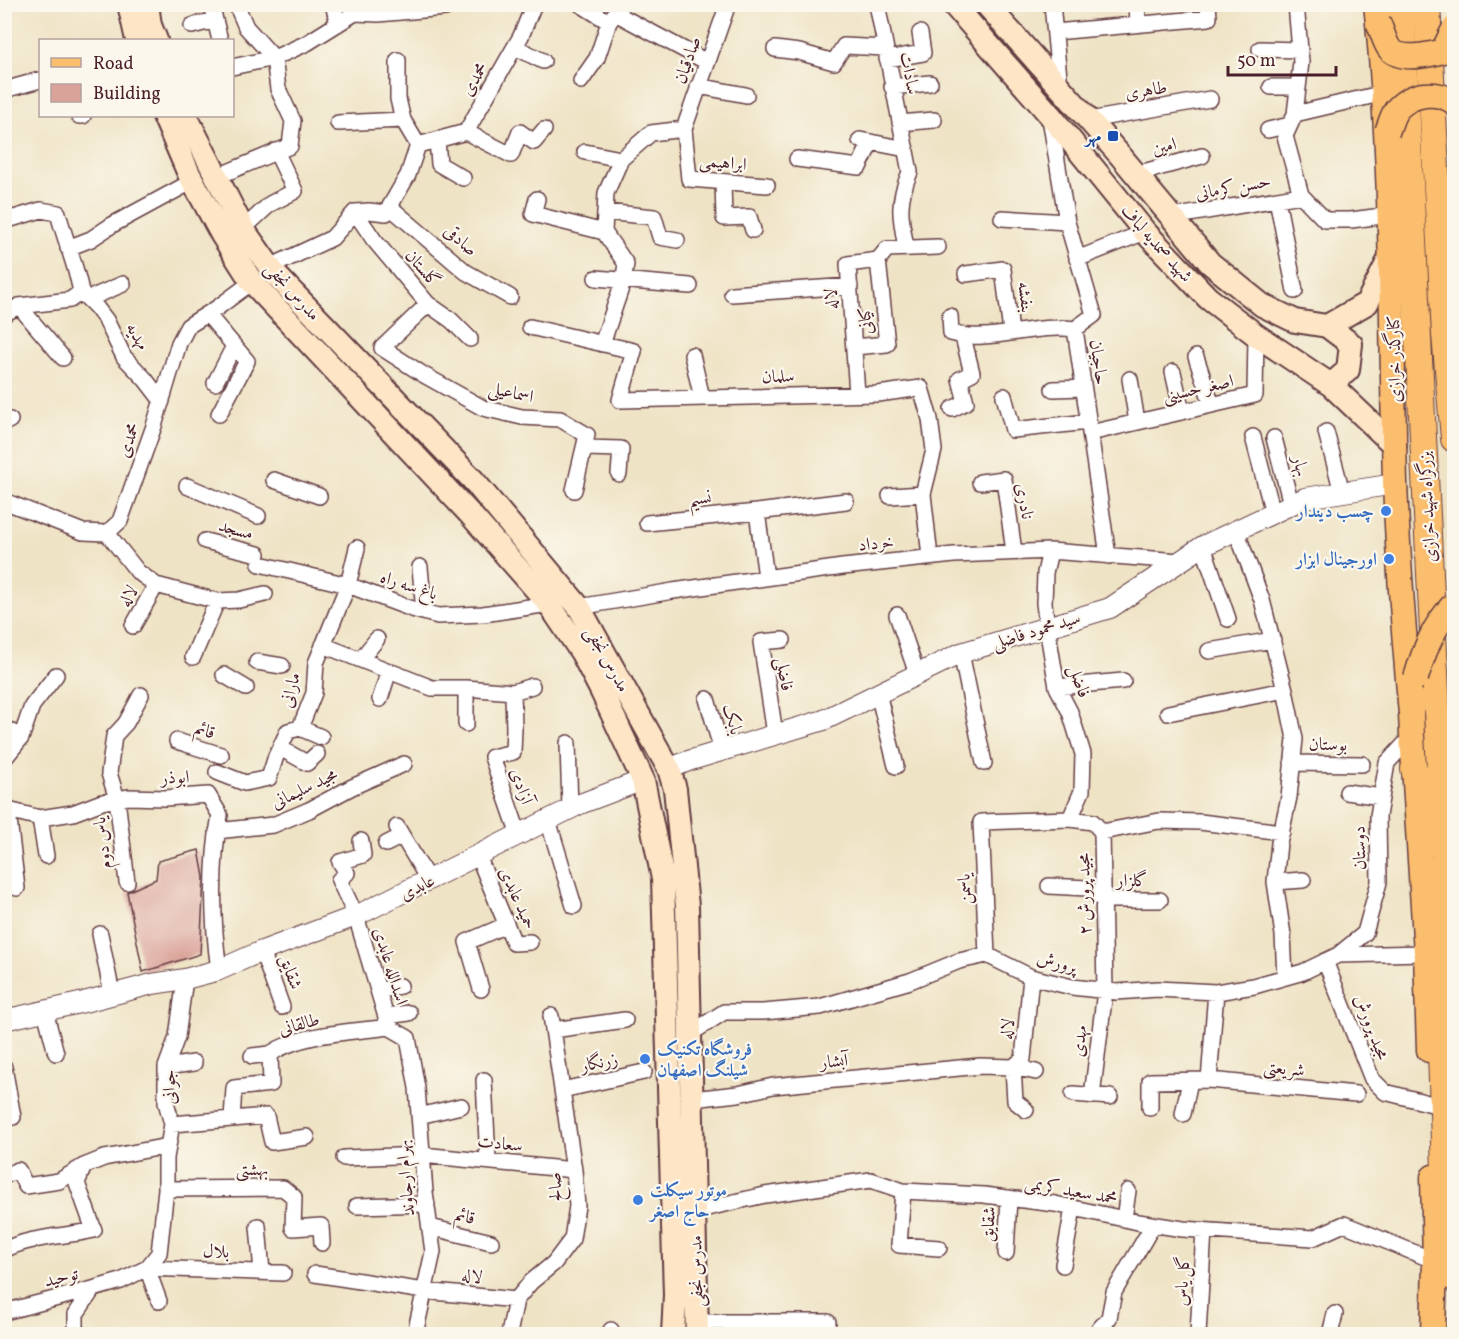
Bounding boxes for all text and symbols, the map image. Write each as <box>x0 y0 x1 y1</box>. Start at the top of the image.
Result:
street label: صادقیان <box>669 33 708 88</box>
legend <box>39 39 234 117</box>
scale bar <box>1228 39 1336 77</box>
text: 50 m <box>1237 49 1276 74</box>
street label: سادات <box>892 50 925 97</box>
text: Road <box>93 52 134 77</box>
street label: محمدی <box>456 58 495 101</box>
street label: طاهری <box>1123 76 1169 107</box>
text: Building <box>93 82 161 107</box>
place label: مهر <box>1083 125 1101 150</box>
marker: مهر <box>1106 129 1120 143</box>
street label: امین <box>1149 132 1180 163</box>
street label: ابراهیمی <box>698 149 748 178</box>
street label: حسن کرمانی <box>1194 170 1273 207</box>
street label: شهید صمدیه لباف <box>1114 199 1198 289</box>
street label: صادقی <box>438 219 482 263</box>
street label: گلستان <box>398 245 445 293</box>
street label: مدرس نجفی <box>259 257 325 327</box>
street label: بنفشه <box>1010 280 1039 314</box>
street label: لاله <box>819 287 846 310</box>
street label: کیانی <box>853 306 880 336</box>
street label: کنارگذر خرازی <box>1380 315 1409 403</box>
street label: مهدیه <box>119 318 155 355</box>
street label: حاجیان <box>1082 338 1113 387</box>
street label: سلمان <box>761 364 795 391</box>
street label: اصغر حسینی <box>1160 369 1236 410</box>
street label: اسماعیلی <box>486 377 536 410</box>
street label: محمدی <box>112 420 147 461</box>
street label: بهار <box>1284 451 1314 480</box>
street label: بزرگراه شهید خرازی <box>1412 451 1444 563</box>
street label: نادری <box>1008 481 1039 521</box>
street label: نسیم <box>688 486 713 517</box>
place label: چسب دیندار <box>1294 500 1374 525</box>
marker: چسب دیندار <box>1379 504 1393 518</box>
street label: مسجد <box>215 514 256 547</box>
street label: خرداد <box>857 530 895 559</box>
place label: اورجینال ابزار <box>1294 548 1377 573</box>
marker: اورجینال ابزار <box>1382 552 1396 566</box>
street label: باغ سه راه <box>376 565 441 608</box>
street label: لاله <box>113 581 145 612</box>
street label: سید محمود فاضلی <box>989 606 1084 657</box>
street label: مدرس نجفی <box>578 622 635 697</box>
street label: فاضلی <box>769 656 799 693</box>
street label: فاضل <box>1061 662 1096 701</box>
street label: مارانی <box>275 670 308 711</box>
street label: بابک <box>715 701 748 738</box>
street label: قائم <box>190 716 218 748</box>
street label: بوستان <box>1308 733 1348 758</box>
street label: مجید سلیمانی <box>267 762 342 816</box>
street label: ابوذر <box>158 765 190 792</box>
street label: آزادی <box>503 765 539 810</box>
street label: یاس دوم <box>88 813 121 870</box>
street label: دوستان <box>1348 826 1373 870</box>
street label: مجید پرورش ۲ <box>1072 853 1099 935</box>
street label: حمید عابدی <box>492 863 542 934</box>
street label: عابدی <box>396 869 440 908</box>
street label: گلزار <box>1114 869 1148 894</box>
street label: یاسمن <box>952 871 979 905</box>
street label: اسدالله عابدی <box>366 925 413 1008</box>
street label: پرورش <box>1034 946 1081 981</box>
street label: شقایق <box>272 952 307 993</box>
street label: مجید پرورش <box>1347 991 1395 1064</box>
street label: طالقانی <box>276 1008 323 1043</box>
street label: لاله <box>995 1017 1022 1041</box>
street label: مهدی <box>1066 1024 1095 1058</box>
place label: فروشگاه تکنیک شیلنگ اصفهان <box>657 1037 752 1084</box>
street label: زرنگار <box>576 1046 620 1080</box>
street label: آبشار <box>817 1049 851 1076</box>
marker: فروشگاه تکنیک شیلنگ اصفهان <box>638 1052 652 1066</box>
street label: شریعتی <box>1262 1055 1306 1084</box>
street label: جوانی <box>158 1069 183 1105</box>
street label: سعادت <box>476 1130 524 1159</box>
street label: بهرام ارجاوند <box>391 1139 424 1217</box>
street label: بهشتی <box>236 1158 268 1183</box>
street label: صالح <box>543 1171 572 1202</box>
street label: محمد سعید کریمی <box>1022 1171 1119 1212</box>
place label: موتور سیکلت حاج اصغر <box>648 1179 727 1227</box>
marker: موتور سیکلت حاج اصغر <box>631 1193 645 1207</box>
street label: قائم <box>451 1203 477 1234</box>
street label: شقایق <box>976 1206 1003 1243</box>
street label: مدرس نجفی <box>684 1235 711 1307</box>
street label: بلال <box>202 1240 230 1265</box>
street label: گل یاس <box>1170 1255 1197 1307</box>
street label: توحید <box>42 1262 82 1295</box>
street label: لاله <box>460 1264 484 1291</box>

